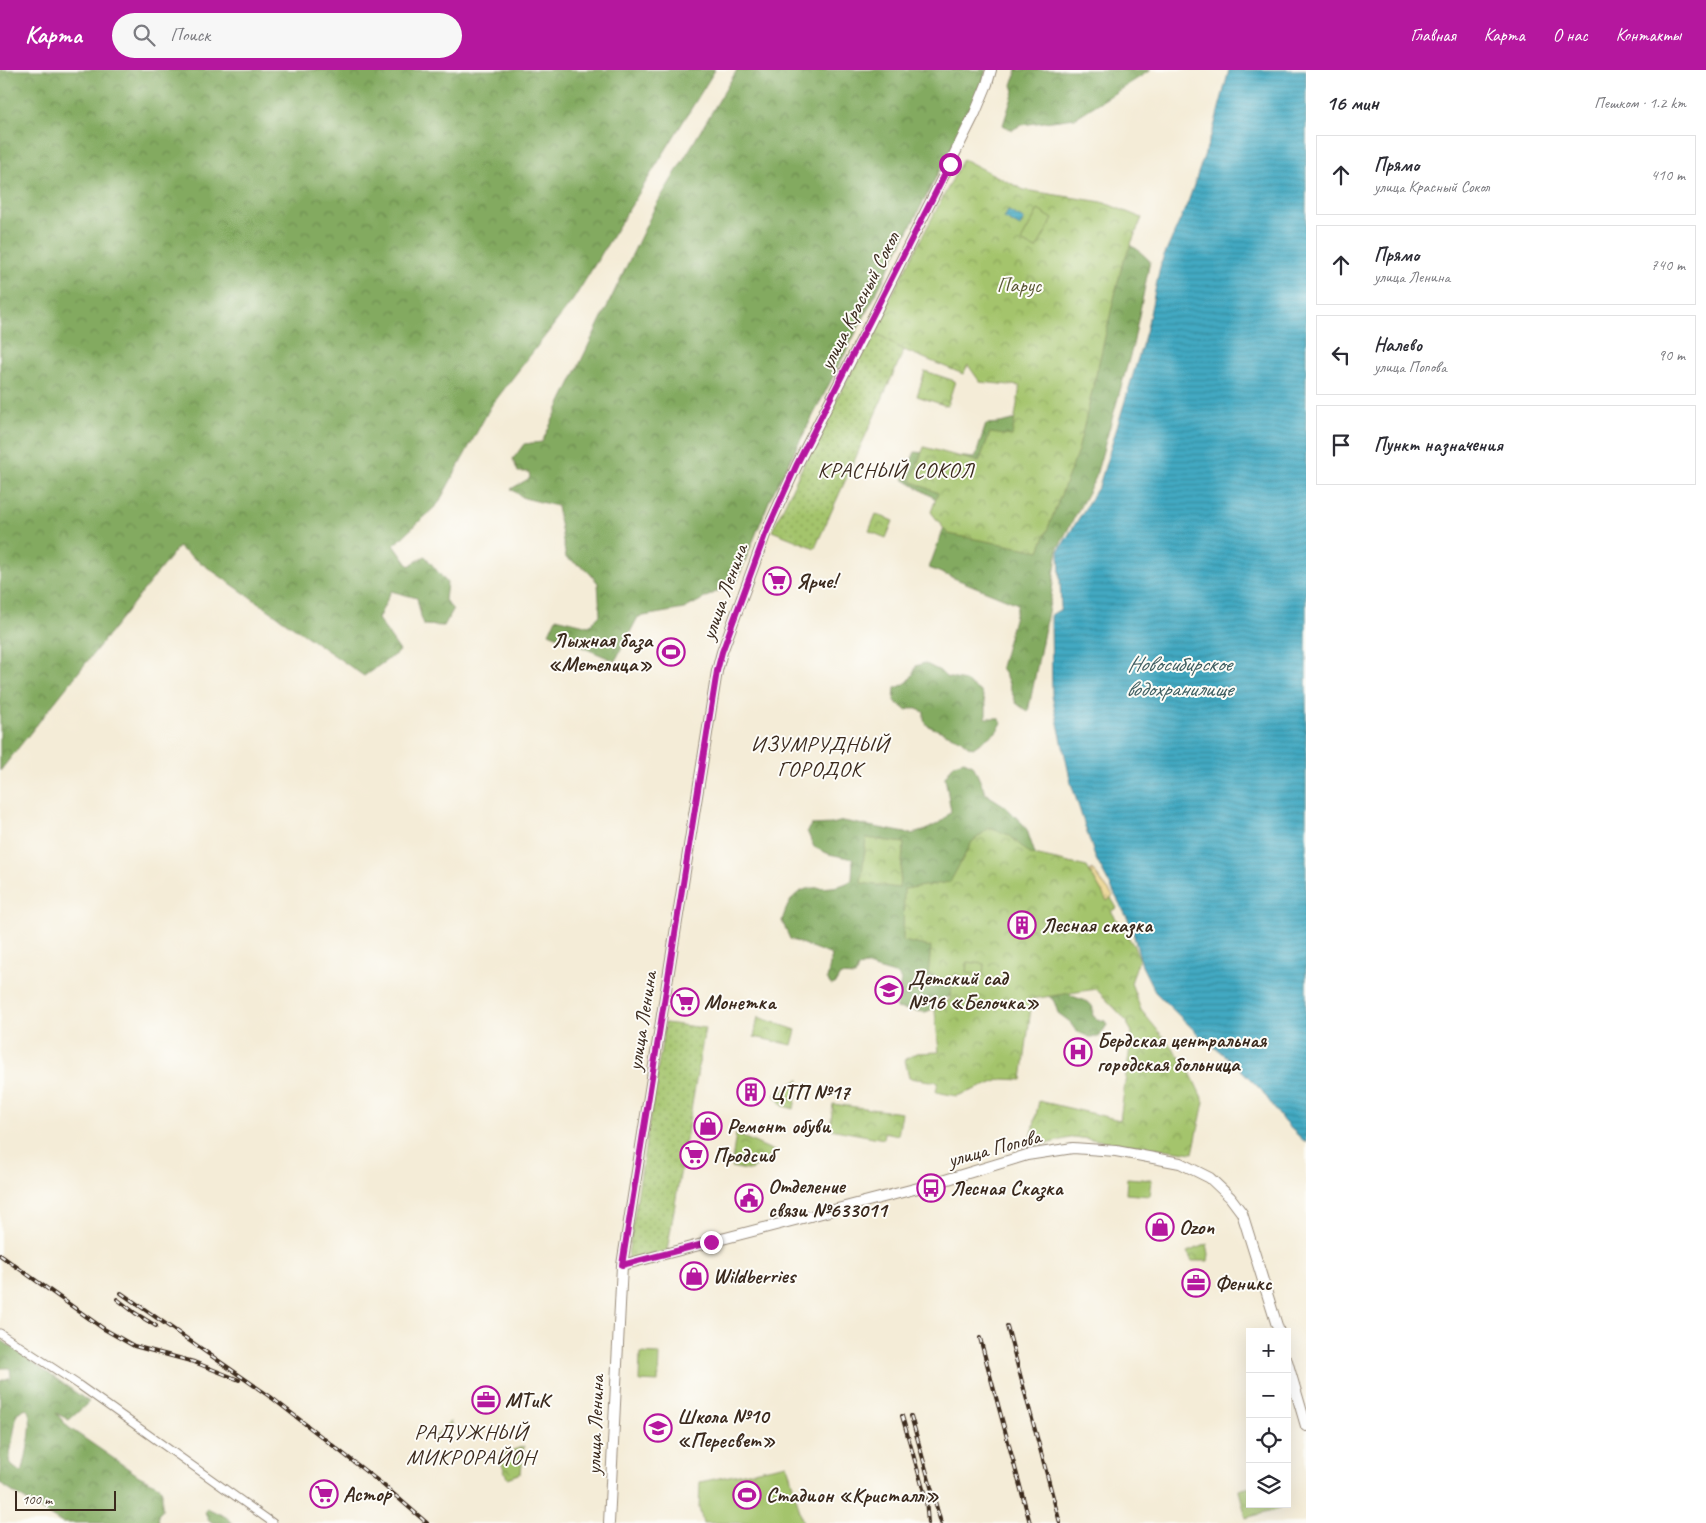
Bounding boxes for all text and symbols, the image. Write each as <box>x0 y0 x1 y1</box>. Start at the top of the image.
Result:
search box <box>112 13 462 58</box>
text: Карта <box>25 20 82 50</box>
icon: search <box>130 21 158 49</box>
text: Поиск <box>170 23 210 47</box>
text: Главная <box>1411 24 1456 46</box>
text: Карта <box>1484 24 1525 46</box>
text: О нас <box>1553 24 1588 46</box>
text: Контакты <box>1616 24 1681 46</box>
text: 16 мин <box>1326 90 1379 116</box>
text: Пешком · 1.2 km <box>1594 93 1686 113</box>
route start <box>939 153 962 176</box>
text: Прямо <box>1374 153 1419 177</box>
icon: ahead <box>1327 161 1355 189</box>
text: 410 m <box>1651 165 1685 185</box>
text: улица Красный Сокол <box>1374 177 1489 197</box>
street label: улица Красный Сокол <box>812 226 906 376</box>
text: Прямо <box>1374 243 1419 267</box>
icon: ahead <box>1327 251 1355 279</box>
text: 740 m <box>1651 255 1685 275</box>
text: улица Ленина <box>1374 267 1450 287</box>
park label: Парус <box>997 272 1043 298</box>
text: Налево <box>1374 333 1422 357</box>
icon: left <box>1327 341 1355 369</box>
text: 90 m <box>1658 345 1685 365</box>
text: улица Попова <box>1374 357 1446 377</box>
icon: arrive <box>1327 431 1355 459</box>
text: Пункт назначения <box>1374 433 1503 457</box>
district label: КРАСНЫЙ СОКОЛ <box>817 456 975 484</box>
street label: улица Ленина <box>694 538 754 645</box>
supermarket icon: Ярче! <box>762 566 792 596</box>
place label: Ярче! <box>796 568 841 594</box>
place label: Лыжная база «Метелица» <box>548 627 654 677</box>
sports icon: Лыжная база «Метелица» <box>656 637 686 667</box>
water label: Новосибирское водохранилище <box>1126 650 1235 703</box>
district label: ИЗУМРУДНЫЙ ГОРОДОК <box>751 730 892 783</box>
building icon: Лесная сказка <box>1007 910 1037 940</box>
place label: Лесная сказка <box>1041 912 1154 939</box>
place label: Детский сад №16 «Белочка» <box>908 965 1039 1015</box>
street label: улица Ленина <box>621 967 663 1074</box>
school or university icon: Детский сад №16 «Белочка» <box>874 975 904 1005</box>
supermarket icon: Монетка <box>670 987 700 1017</box>
place label: Монетка <box>704 989 777 1015</box>
place label: Бердская центральная городская больница <box>1097 1027 1267 1077</box>
hospital icon: Бердская центральная городская больница <box>1063 1037 1093 1067</box>
building icon: ЦТП №17 <box>736 1077 766 1107</box>
place label: ЦТП №17 <box>770 1079 852 1105</box>
shop icon: Ремонт обуви <box>693 1111 723 1141</box>
place label: Ремонт обуви <box>727 1113 832 1139</box>
street label: улица Попова <box>943 1123 1046 1173</box>
supermarket icon: Продсиб <box>679 1140 709 1170</box>
place label: Продсиб <box>713 1142 781 1168</box>
place label: Отделение связи №633011 <box>768 1173 889 1223</box>
bus stop icon: Лесная Сказка <box>916 1173 946 1203</box>
place label: Лесная Сказка <box>950 1175 1064 1202</box>
public building icon: Отделение связи №633011 <box>734 1183 764 1213</box>
shop icon: Ozon <box>1145 1212 1175 1242</box>
place label: Ozon <box>1179 1214 1214 1240</box>
route end <box>700 1231 723 1254</box>
shop icon: Wildberries <box>679 1261 709 1291</box>
place label: Wildberries <box>713 1263 798 1289</box>
office icon: Феникс <box>1181 1268 1211 1298</box>
place label: Феникс <box>1215 1270 1272 1296</box>
map controls <box>1246 1328 1291 1508</box>
button: + <box>1246 1328 1291 1373</box>
street label: улица Ленина <box>580 1372 610 1477</box>
button: − <box>1246 1373 1291 1418</box>
office icon: МТиК <box>471 1385 501 1415</box>
place label: МТиК <box>505 1387 553 1413</box>
place label: Школа №10 «Пересвет» <box>677 1403 775 1453</box>
school or university icon: Школа №10 «Пересвет» <box>643 1413 673 1443</box>
district label: РАДУЖНЫЙ МИКРОРАЙОН <box>406 1418 538 1471</box>
button: locate <box>1246 1418 1291 1463</box>
button: layers <box>1246 1463 1291 1508</box>
supermarket icon: Астор <box>309 1479 339 1509</box>
sports icon: Стадион «Кристалл» <box>732 1480 762 1510</box>
place label: Астор <box>343 1481 393 1507</box>
place label: Стадион «Кристалл» <box>766 1482 939 1508</box>
scale bar <box>15 1488 116 1511</box>
text: 100 m <box>22 1491 52 1508</box>

